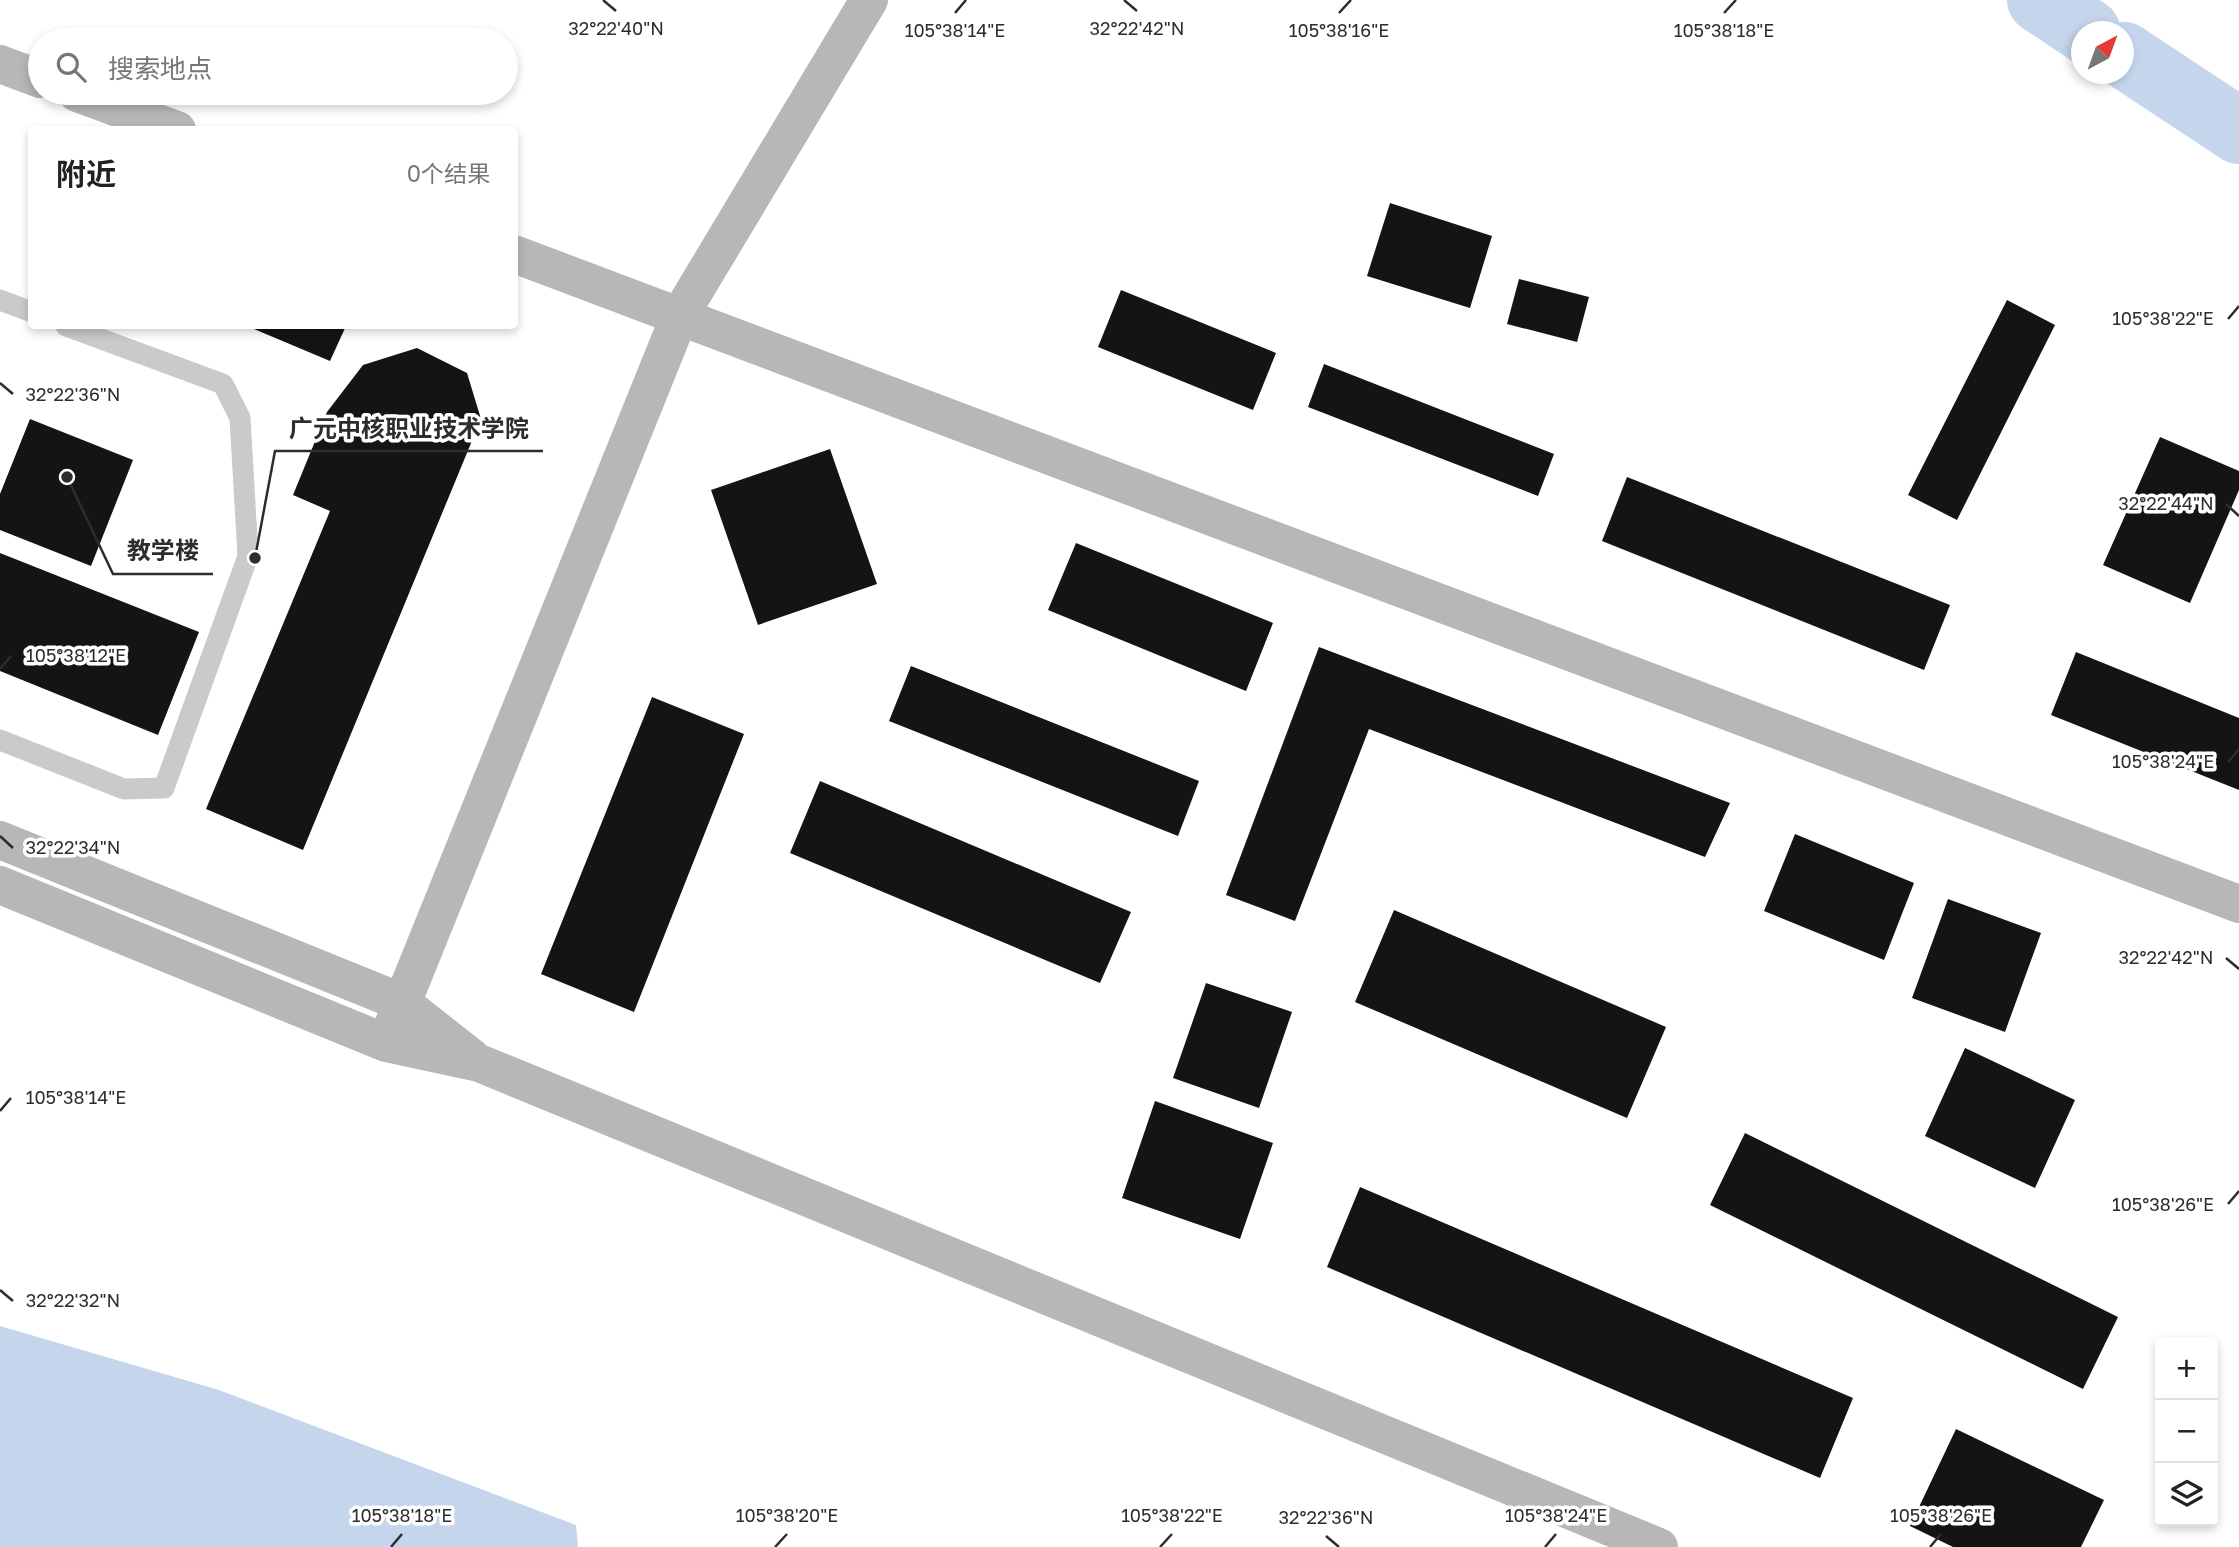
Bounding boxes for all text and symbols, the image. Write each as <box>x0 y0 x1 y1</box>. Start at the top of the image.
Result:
text: 32°22'40"N <box>568 17 664 39</box>
text: 32°22'42"N <box>1090 17 1184 39</box>
text: 105°38'14"E <box>905 19 1005 41</box>
text: 105°38'16"E <box>1289 19 1389 41</box>
text: 105°38'18"E <box>1674 19 1774 41</box>
north arrow <box>2071 21 2134 84</box>
search box <box>28 28 518 105</box>
icon: search <box>52 48 90 86</box>
text: 搜索地点 <box>108 53 212 84</box>
text: 附近 <box>56 156 116 192</box>
text: 0个结果 <box>407 159 490 187</box>
text: 105°38'22"E <box>2112 307 2214 329</box>
text: 32°22'36"N <box>26 383 120 405</box>
callout: 广元中核职业技术学院 <box>275 406 543 451</box>
text: 广元中核职业技术学院 <box>289 413 529 442</box>
text: 32°22'44"N <box>2118 492 2214 514</box>
callout: 教学楼 <box>113 529 213 574</box>
text: 教学楼 <box>127 535 199 564</box>
text: 105°38'12"E <box>26 644 126 666</box>
text: 105°38'24"E <box>2112 750 2214 772</box>
text: 32°22'34"N <box>25 836 121 858</box>
text: 32°22'42"N <box>2119 946 2213 968</box>
text: 105°38'14"E <box>26 1086 126 1108</box>
text: 105°38'26"E <box>2112 1193 2214 1215</box>
text: 32°22'32"N <box>26 1289 120 1311</box>
map controls <box>2155 1337 2218 1526</box>
button: + <box>2155 1337 2218 1400</box>
button: − <box>2155 1400 2218 1463</box>
button: layers <box>2155 1463 2218 1526</box>
text: 105°38'18"E <box>352 1504 452 1526</box>
text: 105°38'20"E <box>736 1504 838 1526</box>
text: 105°38'22"E <box>1121 1504 1223 1526</box>
text: 105°38'24"E <box>1505 1504 1607 1526</box>
text: 105°38'26"E <box>1890 1504 1992 1526</box>
text: 32°22'36"N <box>1279 1506 1373 1528</box>

